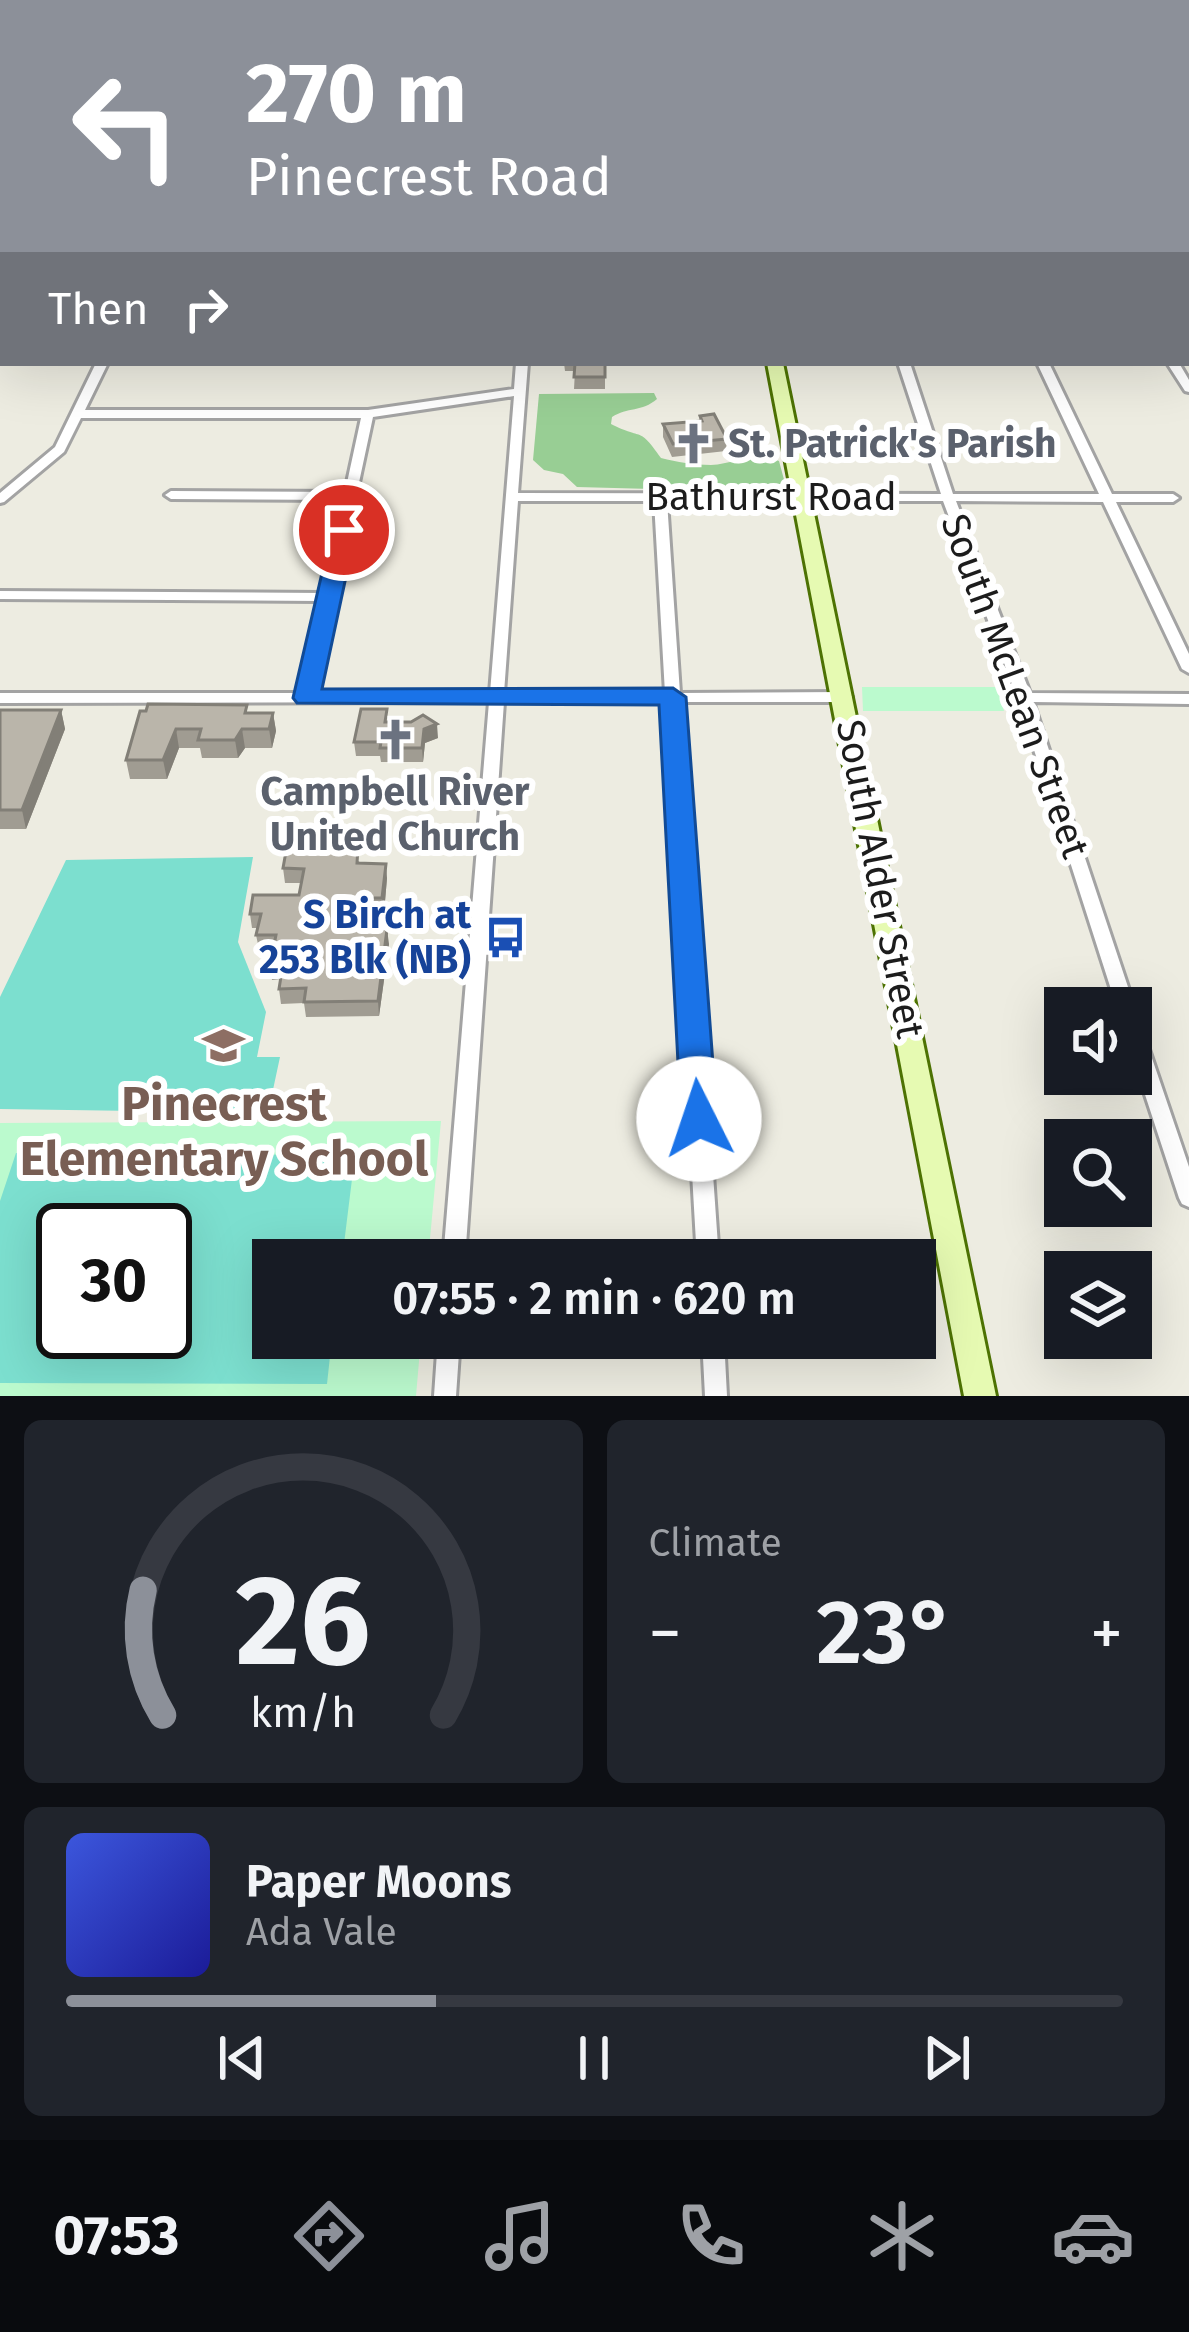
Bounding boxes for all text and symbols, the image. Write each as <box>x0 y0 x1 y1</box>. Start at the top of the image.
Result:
text: 270 m <box>246 43 467 144</box>
icon: left <box>48 48 204 204</box>
text: Pinecrest Road <box>246 145 612 209</box>
icon: right <box>173 276 239 342</box>
text: Then <box>48 282 149 336</box>
church icon: St. Patrick's Parish <box>671 421 717 467</box>
place label: St. Patrick's Parish <box>728 421 1057 467</box>
street label: Bathurst Road <box>645 474 897 520</box>
pin <box>293 479 395 581</box>
icon: arrive <box>311 497 377 563</box>
street label: South McLean Street <box>931 508 1099 865</box>
street label: South Alder Street <box>827 716 934 1043</box>
church icon: Campbell River United Church <box>372 717 418 763</box>
place label: Campbell River United Church <box>261 769 530 860</box>
place label: S Birch at 253 Blk (NB) <box>259 892 472 983</box>
bus stop icon: S Birch at 253 Blk (NB) <box>482 914 528 960</box>
map controls <box>1044 987 1152 1359</box>
button: sound <box>1044 987 1152 1095</box>
school or university icon: Pinecrest Elementary School <box>201 1023 247 1069</box>
position arrow <box>636 1056 762 1182</box>
place label: Pinecrest Elementary School <box>20 1075 429 1188</box>
button: search <box>1044 1119 1152 1227</box>
speed limit sign: 30 <box>36 1203 192 1359</box>
button: layers <box>1044 1251 1152 1359</box>
text: 07:55 · 2 min · 620 m <box>392 1272 796 1326</box>
text: Climate <box>649 1520 782 1566</box>
text: 26 <box>236 1547 371 1697</box>
text: 23° <box>816 1579 955 1687</box>
text: − <box>649 1594 682 1673</box>
text: + <box>1090 1594 1123 1673</box>
text: km/h <box>250 1686 356 1737</box>
text: Paper Moons <box>246 1855 511 1909</box>
text: Ada Vale <box>246 1909 397 1955</box>
icon: previous <box>209 2025 275 2091</box>
icon: pause <box>561 2025 627 2091</box>
icon: next <box>914 2025 980 2091</box>
icon: directions <box>287 2194 371 2278</box>
icon: music <box>478 2194 562 2278</box>
icon: phone <box>669 2194 753 2278</box>
icon: climate <box>860 2194 944 2278</box>
icon: car <box>1051 2194 1135 2278</box>
text: 07:53 <box>54 2204 179 2268</box>

